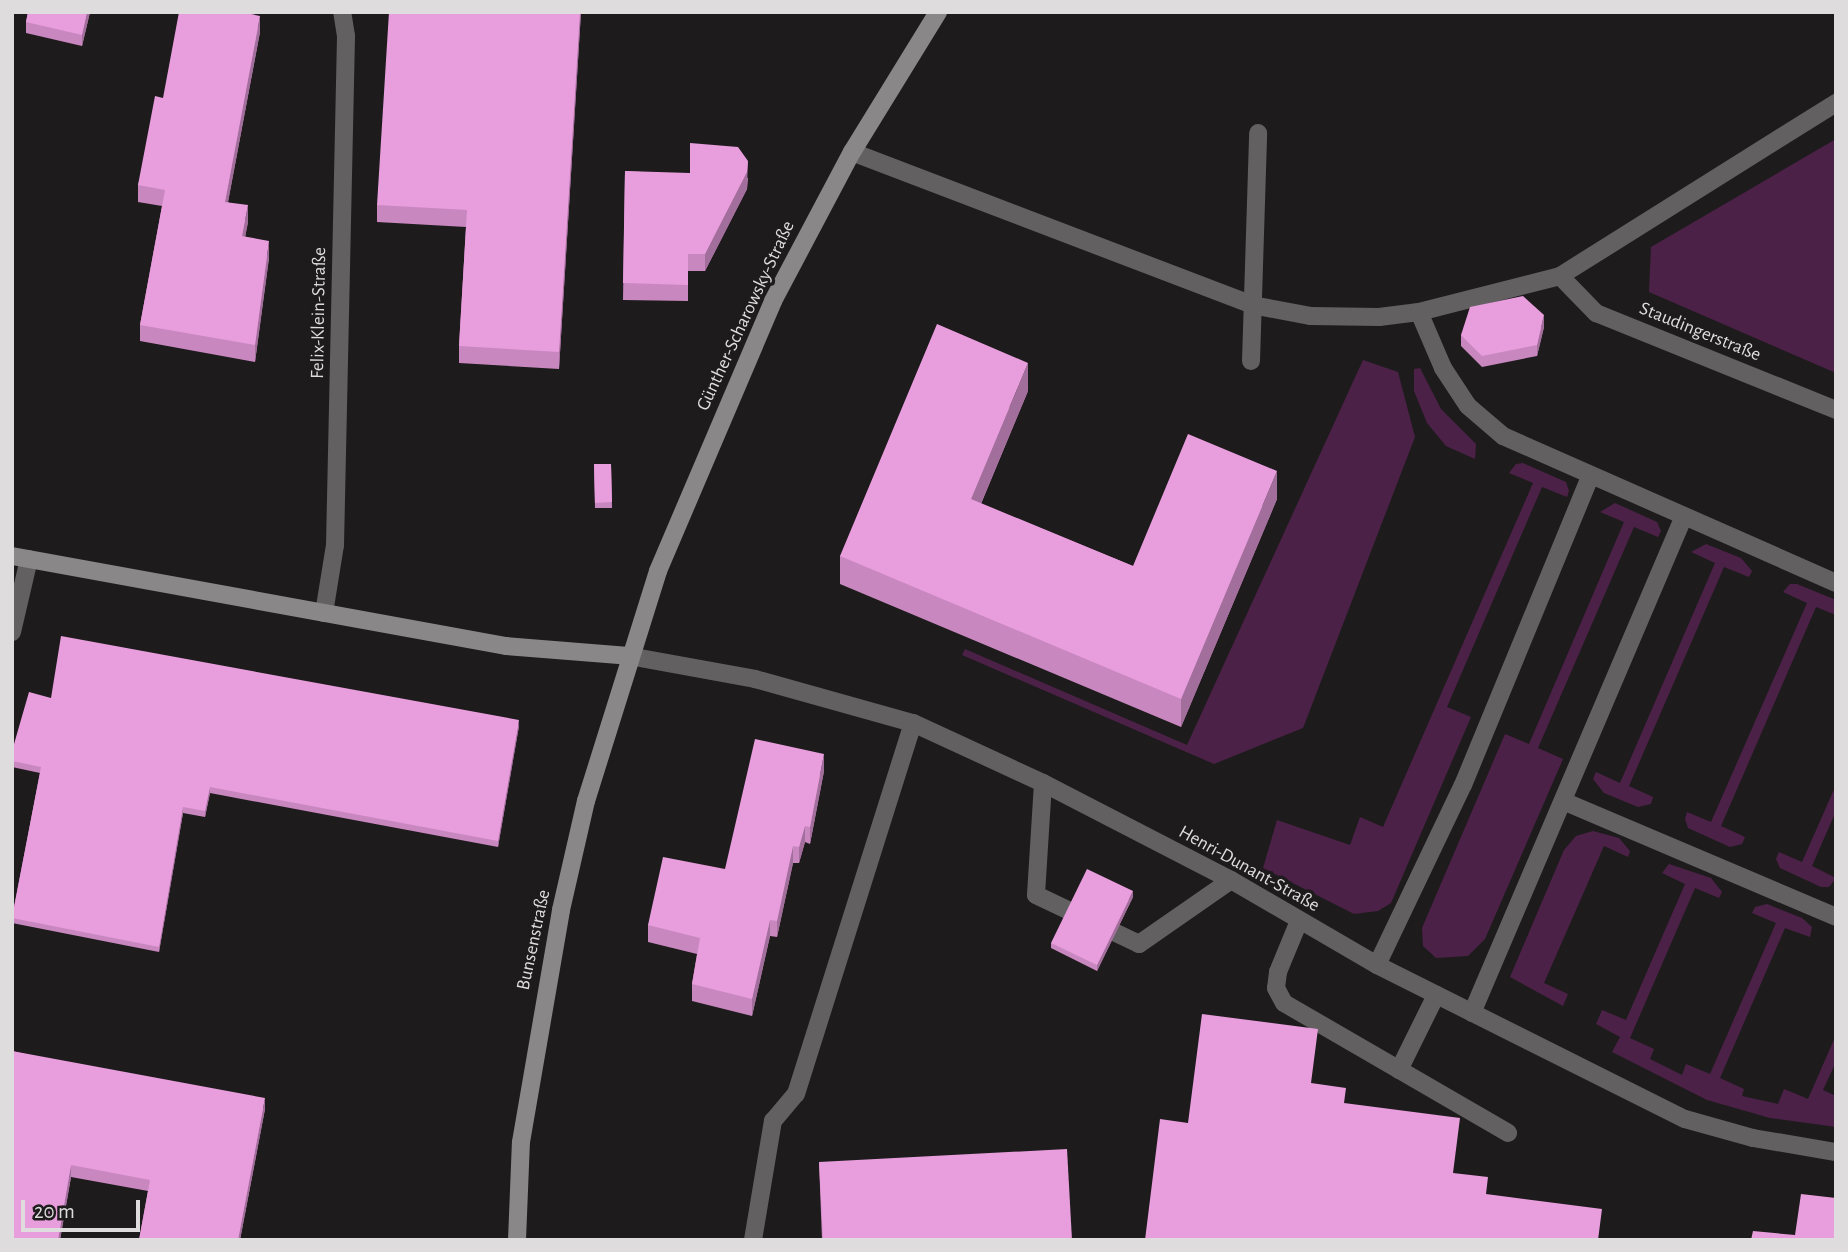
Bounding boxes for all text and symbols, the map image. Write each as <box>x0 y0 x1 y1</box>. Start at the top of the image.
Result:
street label: Günther-Scharowsky-Straße <box>692 217 800 415</box>
street label: Felix-Klein-Straße <box>306 247 332 379</box>
street label: Staudingerstraße <box>1636 297 1764 367</box>
street label: Henri-Dunant-Straße <box>1175 821 1323 917</box>
street label: Bunsenstraße <box>512 888 556 992</box>
scale bar <box>24 1186 144 1230</box>
text: 20 m <box>34 1201 75 1222</box>

